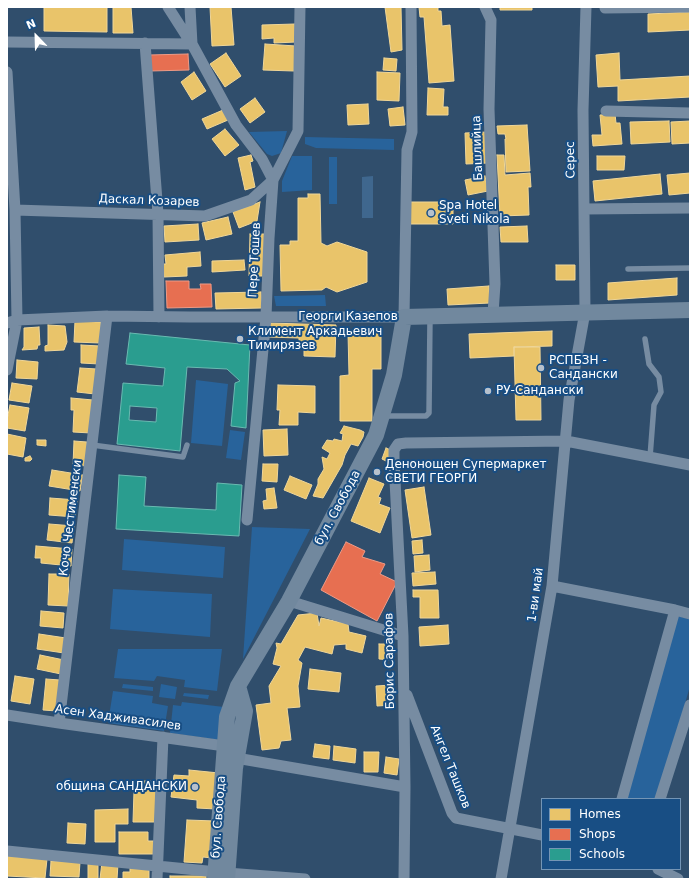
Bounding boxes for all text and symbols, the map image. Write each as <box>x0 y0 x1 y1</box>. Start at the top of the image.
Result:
north arrow <box>16 16 56 56</box>
text: N <box>24 17 38 32</box>
street label: Башлийца <box>470 115 486 181</box>
street label: Серес <box>563 141 579 179</box>
street label: Даскал Козарев <box>98 192 200 210</box>
place label: Spa Hotel Sveti Nikola <box>439 199 510 227</box>
marker: Spa Hotel Sveti Nikola <box>426 208 436 218</box>
street label: Пере Тошев <box>246 222 264 298</box>
street label: Георги Казепов <box>298 310 398 324</box>
place label: Климент Аркадьевич Тимирязев <box>248 325 382 353</box>
marker: Климент Аркадьевич Тимирязев <box>235 334 245 344</box>
place label: РСПБЗН - Сандански <box>549 354 618 382</box>
marker: РСПБЗН - Сандански <box>536 363 546 373</box>
place label: РУ-Сандански <box>496 384 584 398</box>
marker: РУ-Сандански <box>483 386 493 396</box>
place label: Денонощен Супермаркет СВЕТИ ГЕОРГИ <box>385 458 546 486</box>
street label: Кочо Честименски <box>57 459 85 577</box>
marker: Денонощен Супермаркет СВЕТИ ГЕОРГИ <box>372 467 382 477</box>
street label: бул. Свобода <box>312 468 364 548</box>
street label: 1-ви май <box>525 567 547 623</box>
street label: Борис Сарафов <box>382 612 398 710</box>
street label: Асен Хадживасилев <box>54 702 182 734</box>
street label: Ангел Ташков <box>427 723 473 811</box>
street label: бул. Свобода <box>209 775 229 859</box>
place label: община САНДАНСКИ <box>56 780 187 794</box>
marker: община САНДАНСКИ <box>190 782 200 792</box>
legend <box>541 798 681 870</box>
text: Homes <box>579 807 621 821</box>
text: Shops <box>579 827 615 841</box>
text: Schools <box>579 847 625 861</box>

